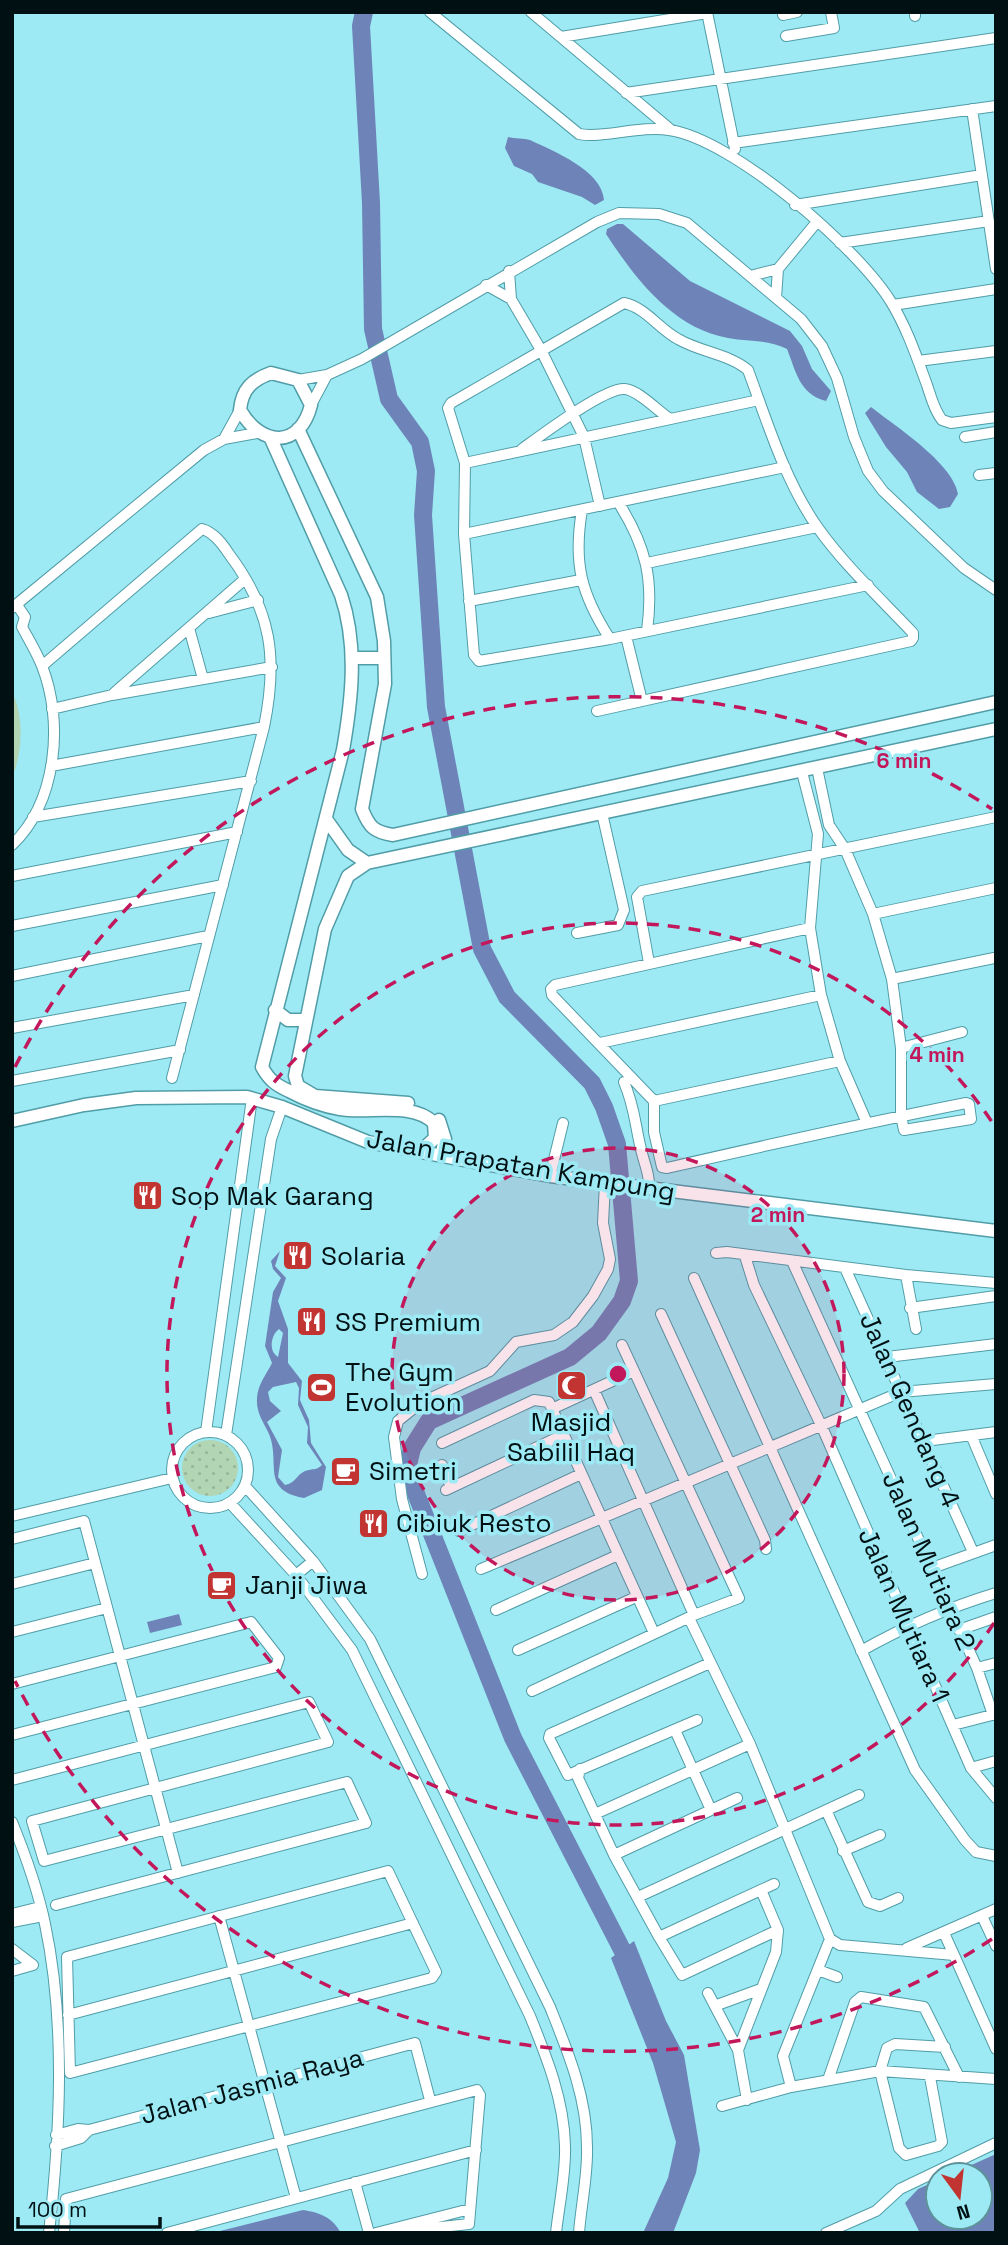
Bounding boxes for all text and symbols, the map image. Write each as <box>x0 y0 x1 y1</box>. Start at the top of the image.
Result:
text: 6 min <box>877 747 931 774</box>
text: 4 min <box>909 1041 965 1068</box>
street label: Jalan Prapatan Kampung <box>364 1121 678 1209</box>
restaurant icon: Sop Mak Garang <box>131 1179 165 1213</box>
place label: Sop Mak Garang <box>171 1179 374 1213</box>
text: 2 min <box>751 1201 805 1228</box>
restaurant icon: Solaria <box>281 1239 315 1273</box>
place label: Solaria <box>321 1239 405 1273</box>
restaurant icon: SS Premium <box>295 1305 329 1339</box>
place label: SS Premium <box>335 1305 481 1339</box>
street label: Jalan Gendang 4 <box>852 1307 968 1513</box>
place label: The Gym Evolution <box>345 1355 462 1419</box>
centre of rings <box>606 1362 630 1386</box>
mosque icon: Masjid Sabilil Haq <box>554 1369 588 1403</box>
sports icon: The Gym Evolution <box>305 1370 339 1404</box>
place label: Masjid Sabilil Haq <box>507 1405 635 1469</box>
cafe icon: Simetri <box>329 1454 363 1488</box>
place label: Simetri <box>369 1454 457 1488</box>
street label: Jalan Mutiara 2 <box>874 1466 984 1656</box>
restaurant icon: Cibiuk Resto <box>356 1506 390 1540</box>
place label: Cibiuk Resto <box>396 1506 552 1540</box>
street label: Jalan Mutiara 1 <box>850 1523 958 1707</box>
cafe icon: Janji Jiwa <box>205 1568 239 1602</box>
place label: Janji Jiwa <box>245 1568 368 1602</box>
street label: Jalan Jasmia Raya <box>137 2040 367 2132</box>
north arrow <box>924 2161 994 2231</box>
scale bar <box>18 2186 159 2230</box>
text: 100 m <box>28 2196 87 2223</box>
text: N <box>954 2198 973 2226</box>

